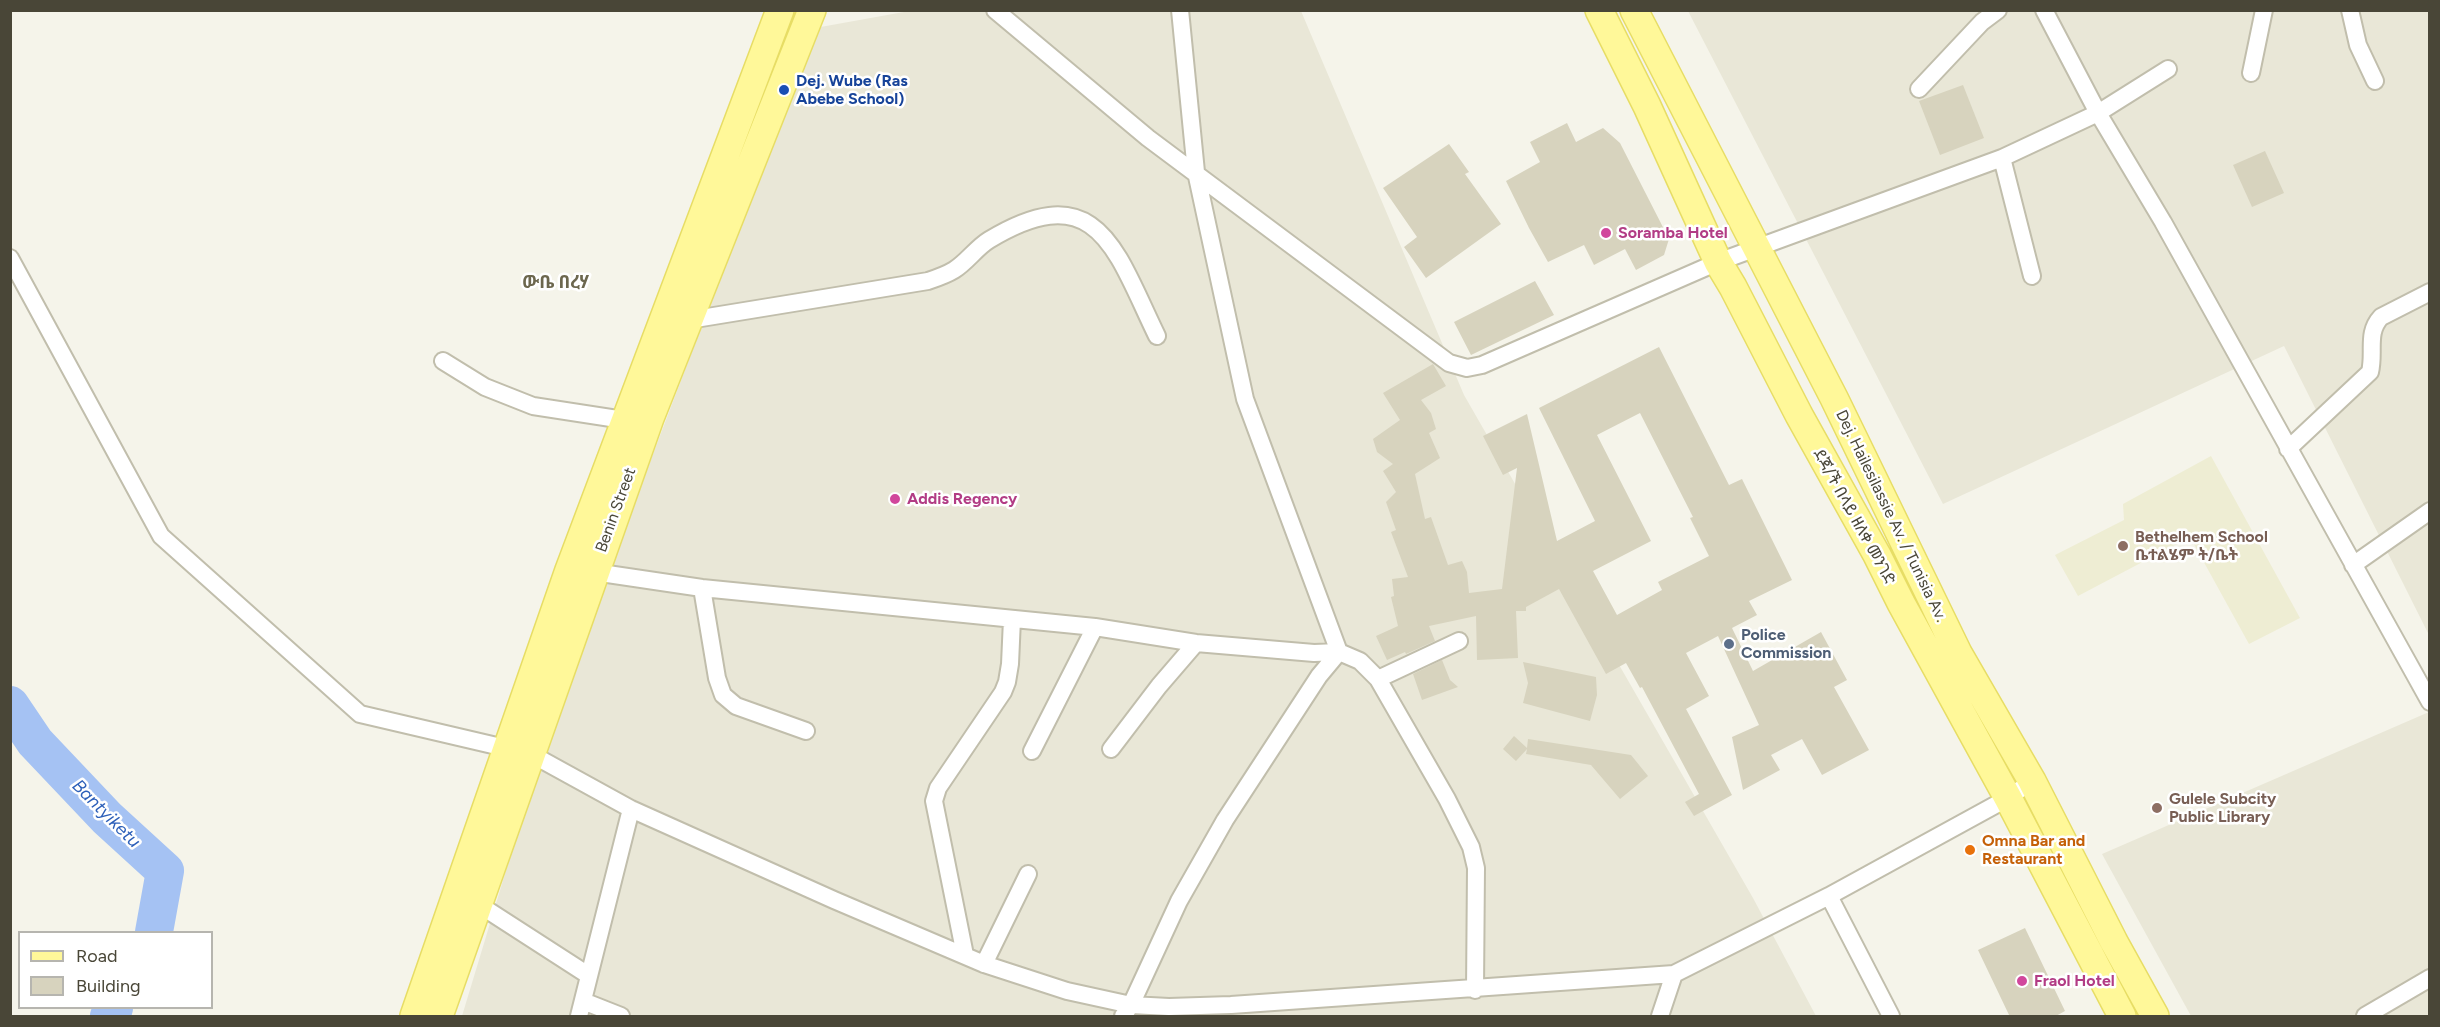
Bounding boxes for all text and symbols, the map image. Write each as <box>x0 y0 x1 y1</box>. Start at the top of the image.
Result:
place label: Dej. Wube (Ras Abebe School) <box>796 71 908 109</box>
marker: Dej. Wube (Ras Abebe School) <box>777 83 791 97</box>
place label: Soramba Hotel <box>1618 223 1728 243</box>
marker: Soramba Hotel <box>1599 226 1613 240</box>
district label: ውቤ በረሃ <box>522 272 590 294</box>
street label: Dej. Hailesilassie Av. / Tunisia Av. <box>1831 407 1951 625</box>
street label: ደጃ/ች በላይ ዘለቀ መንገድ <box>1809 446 1899 588</box>
street label: Benin Street <box>592 465 640 555</box>
place label: Addis Regency <box>907 489 1017 509</box>
marker: Addis Regency <box>888 492 902 506</box>
place label: Bethelhem School ቤተልሄም ት/ቤት <box>2135 527 2268 565</box>
marker: Bethelhem School ቤተልሄም ት/ቤት <box>2116 539 2130 553</box>
place label: Police Commission <box>1741 625 1831 663</box>
marker: Police Commission <box>1722 637 1736 651</box>
water label: Bantyiketu <box>67 775 145 853</box>
place label: Gulele Subcity Public Library <box>2169 789 2276 827</box>
marker: Gulele Subcity Public Library <box>2150 801 2164 815</box>
place label: Omna Bar and Restaurant <box>1982 831 2085 869</box>
marker: Omna Bar and Restaurant <box>1963 843 1977 857</box>
legend <box>18 931 213 1009</box>
text: Road <box>76 945 117 967</box>
place label: Fraol Hotel <box>2034 971 2115 991</box>
marker: Fraol Hotel <box>2015 974 2029 988</box>
text: Building <box>76 975 141 997</box>

